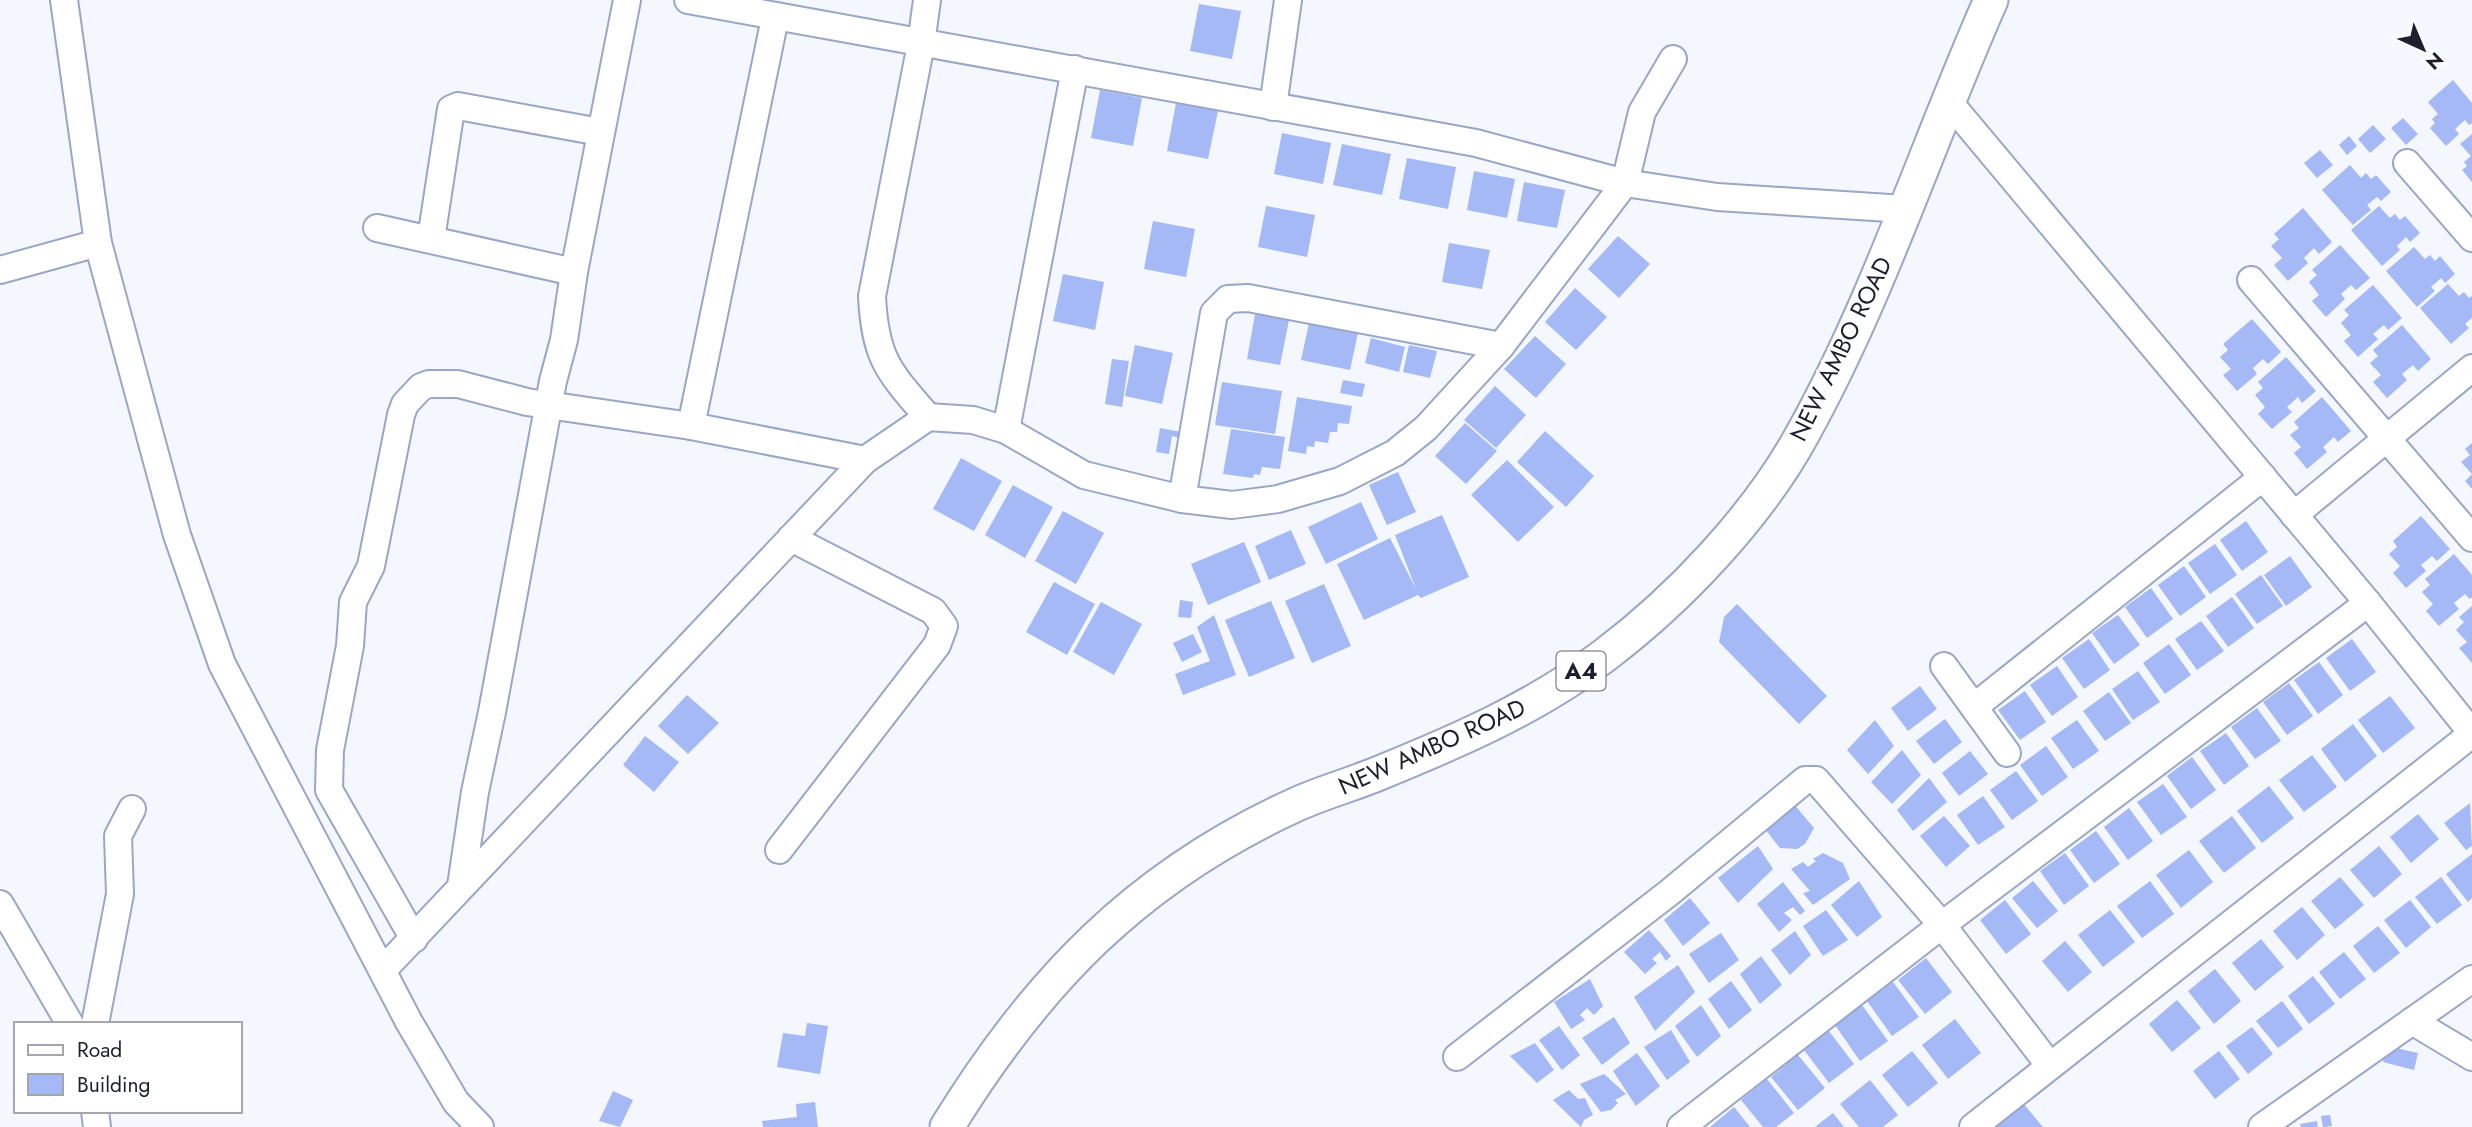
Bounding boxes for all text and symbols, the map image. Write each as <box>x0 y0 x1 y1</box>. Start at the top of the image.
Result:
north arrow <box>2388 14 2458 84</box>
text: N <box>2420 46 2449 76</box>
street label: NEW AMBO ROAD <box>1781 251 1900 447</box>
road number: A4 <box>1556 652 1606 691</box>
street label: NEW AMBO ROAD <box>1333 690 1531 803</box>
legend <box>14 1022 242 1113</box>
text: Road <box>77 1035 122 1065</box>
text: Building <box>77 1070 150 1100</box>

